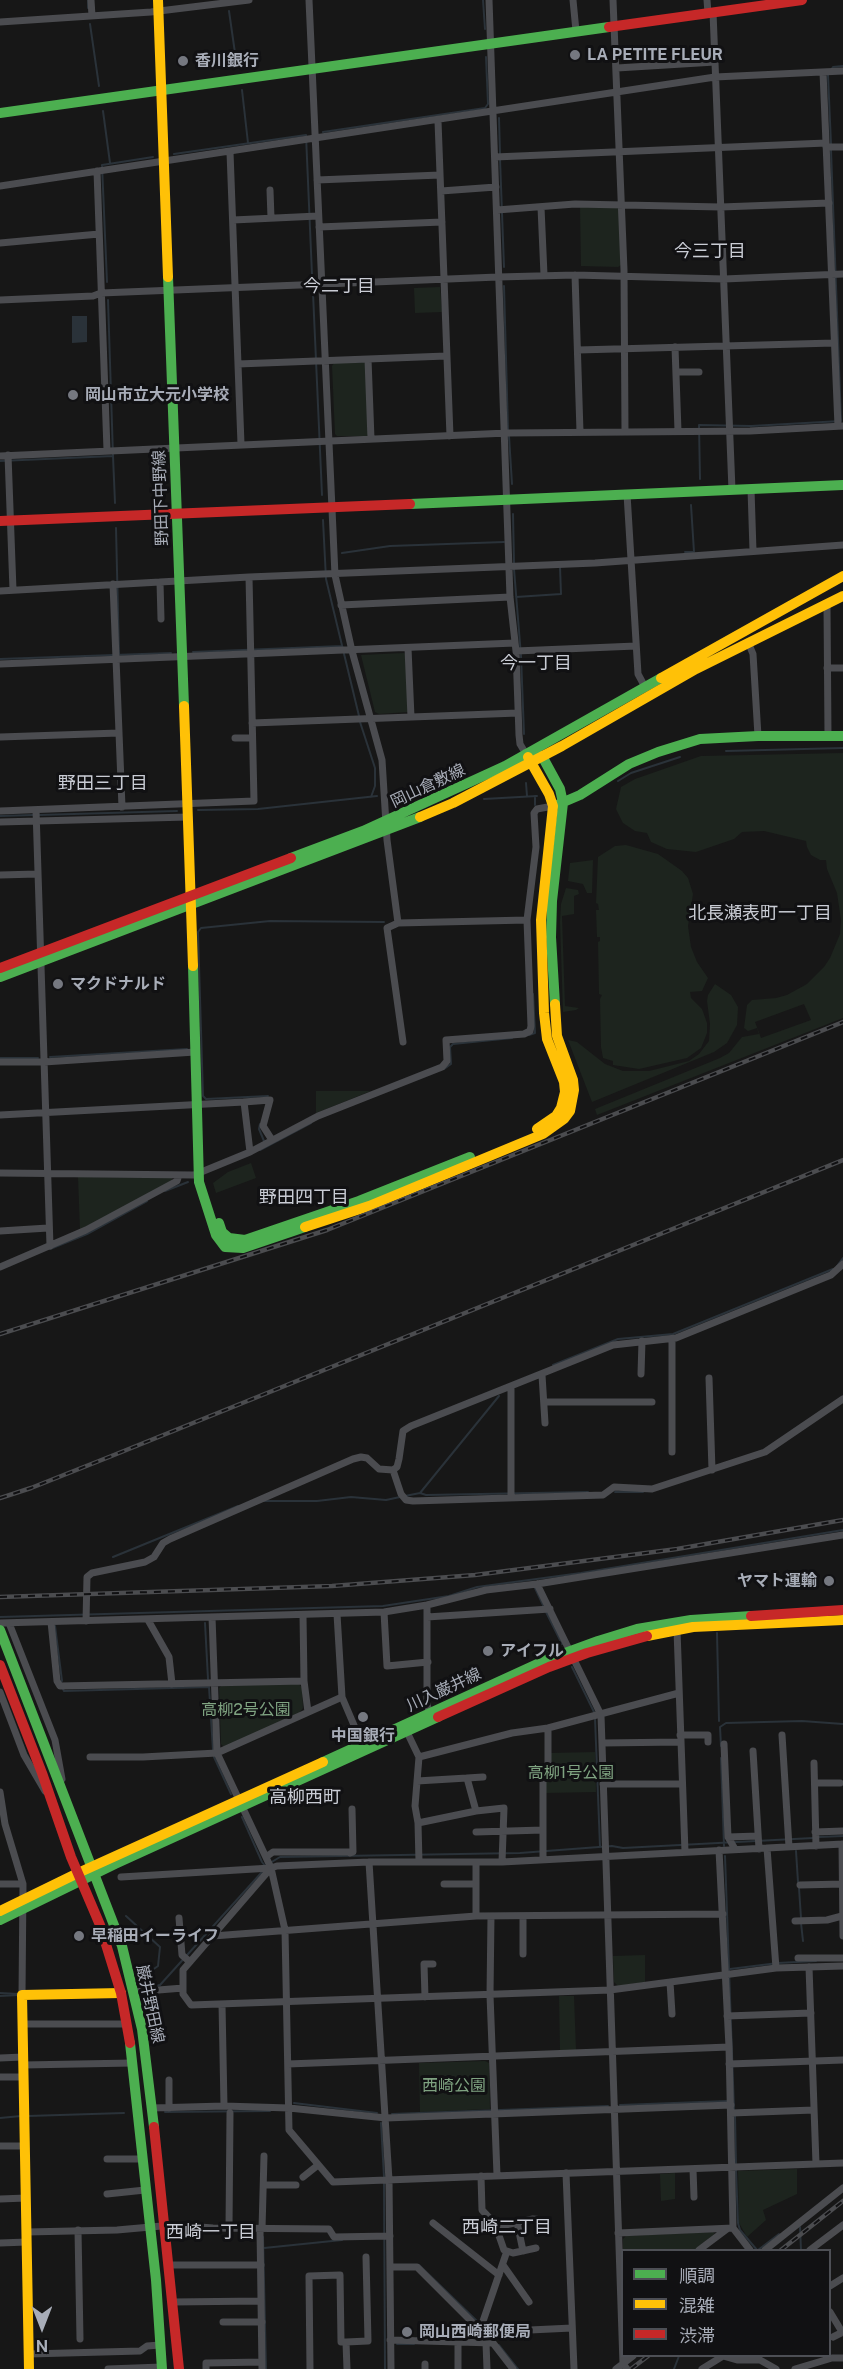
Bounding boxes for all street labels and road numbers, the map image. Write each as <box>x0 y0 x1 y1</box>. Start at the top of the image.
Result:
street label: 野田下中野線 <box>150 450 172 546</box>
street label: 岡山倉敷線 <box>388 760 468 812</box>
street label: 川入巌井線 <box>404 1664 484 1716</box>
street label: 巌井野田線 <box>132 1963 168 2045</box>

